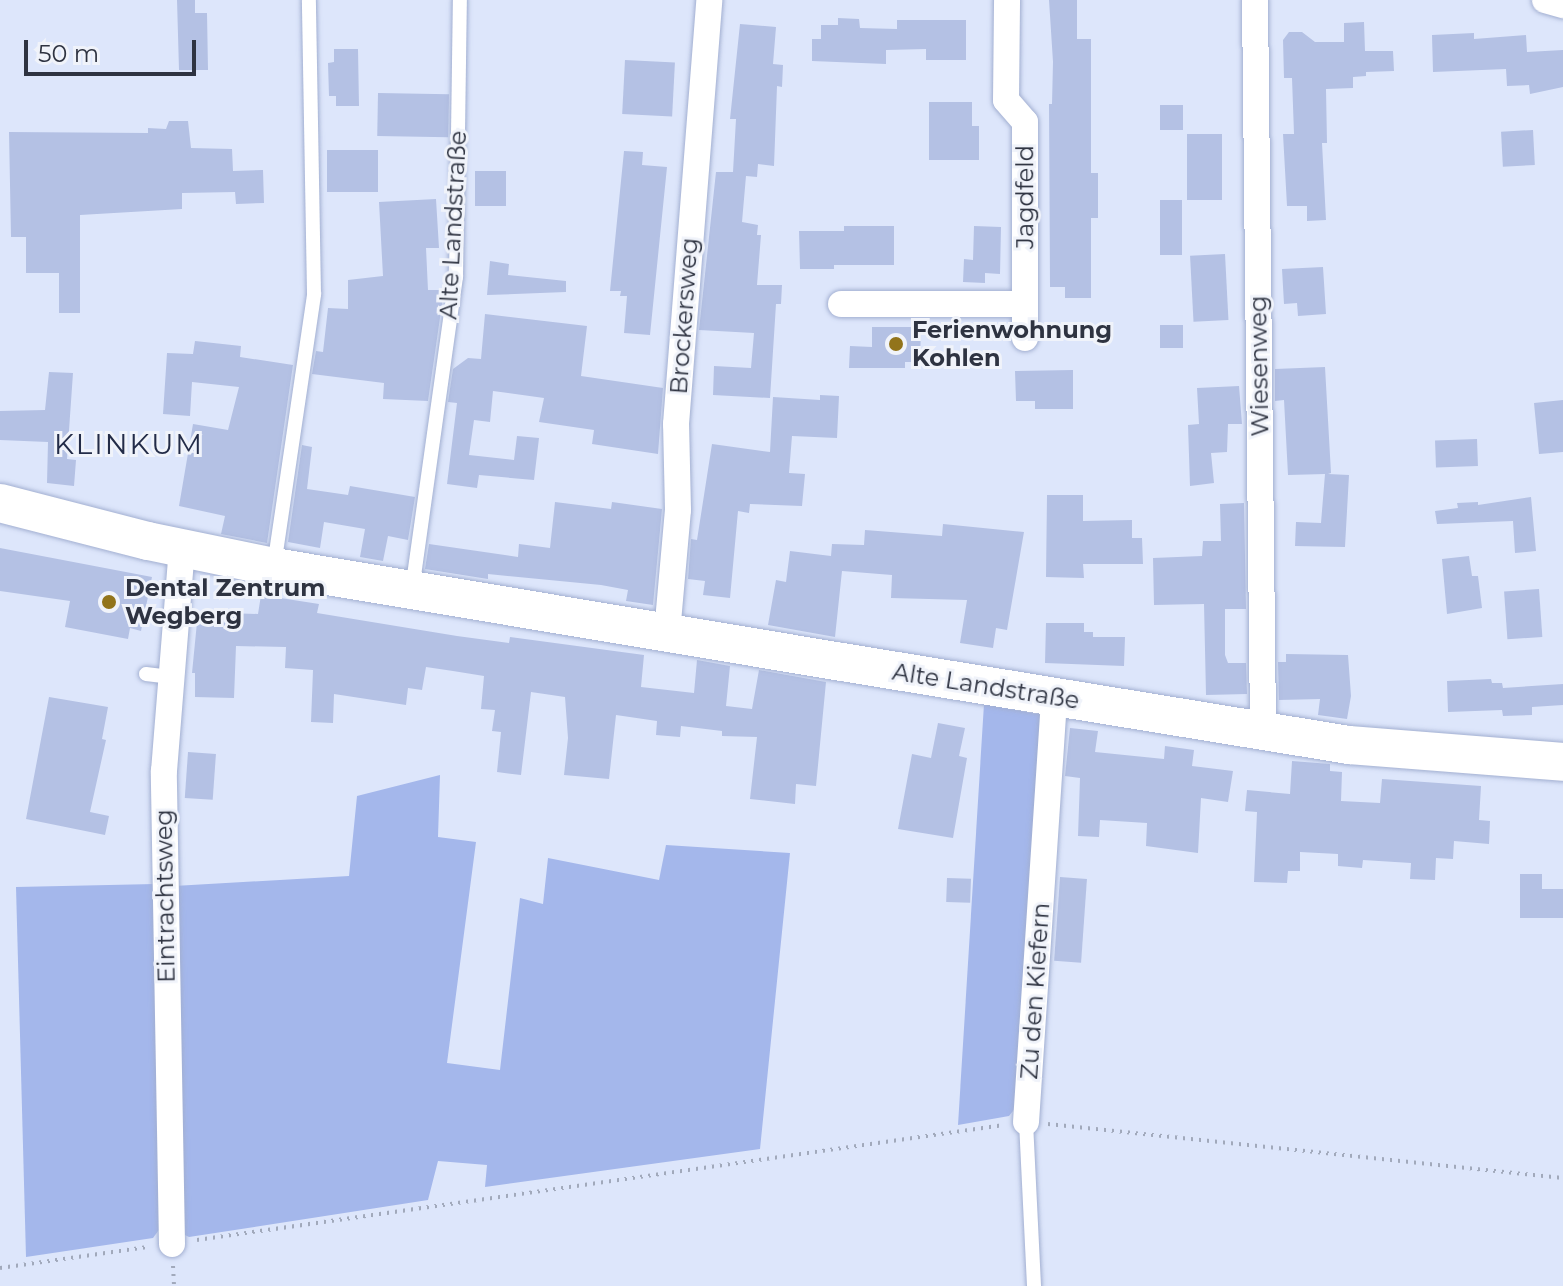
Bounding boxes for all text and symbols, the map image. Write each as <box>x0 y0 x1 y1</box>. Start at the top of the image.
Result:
scale bar <box>28 24 200 74</box>
text: 50 m <box>38 39 99 68</box>
street label: Alte Landstraße <box>434 130 472 320</box>
street label: Jagdfeld <box>1011 145 1039 249</box>
street label: Brockersweg <box>664 237 704 395</box>
street label: Wiesenweg <box>1243 295 1275 437</box>
place label: Ferienwohnung Kohlen <box>912 316 1112 372</box>
marker: Ferienwohnung Kohlen <box>887 335 905 353</box>
district label: KLINKUM <box>54 427 204 461</box>
place label: Dental Zentrum Wegberg <box>125 574 326 630</box>
marker: Dental Zentrum Wegberg <box>100 593 118 611</box>
street label: Alte Landstraße <box>890 657 1082 715</box>
street label: Eintrachtsweg <box>149 809 181 983</box>
street label: Zu den Kiefern <box>1014 902 1056 1080</box>

